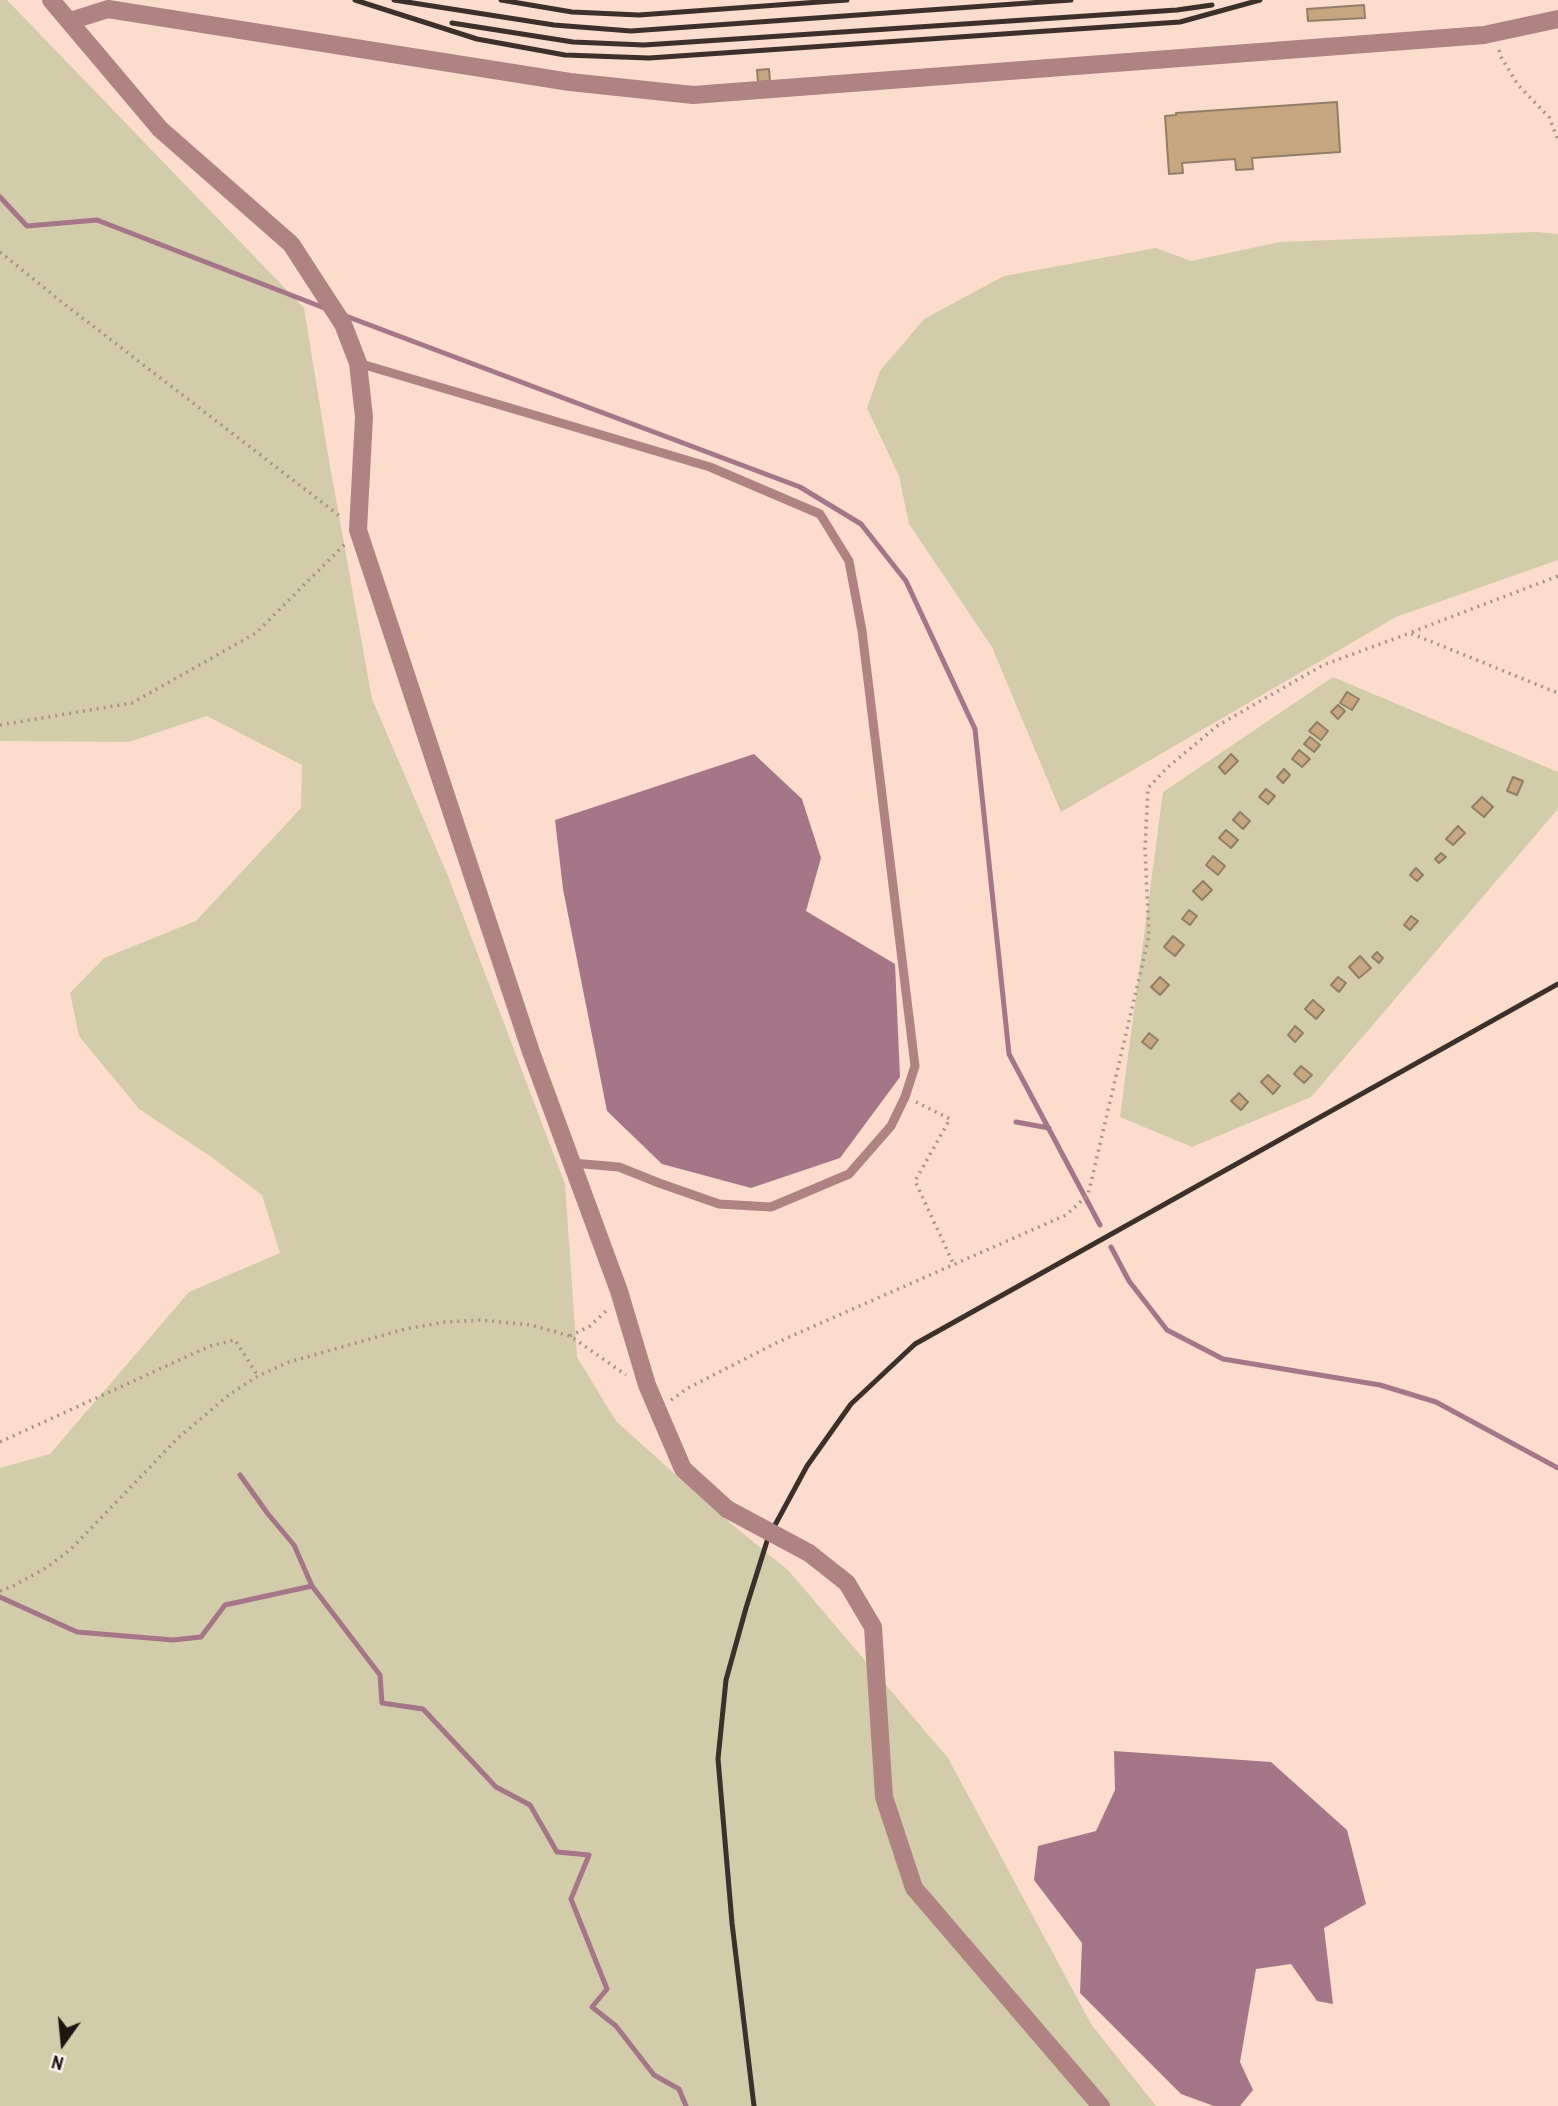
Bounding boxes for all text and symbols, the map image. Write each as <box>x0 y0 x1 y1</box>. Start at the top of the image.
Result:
north arrow <box>28 2008 98 2078</box>
text: N <box>49 2049 66 2077</box>

